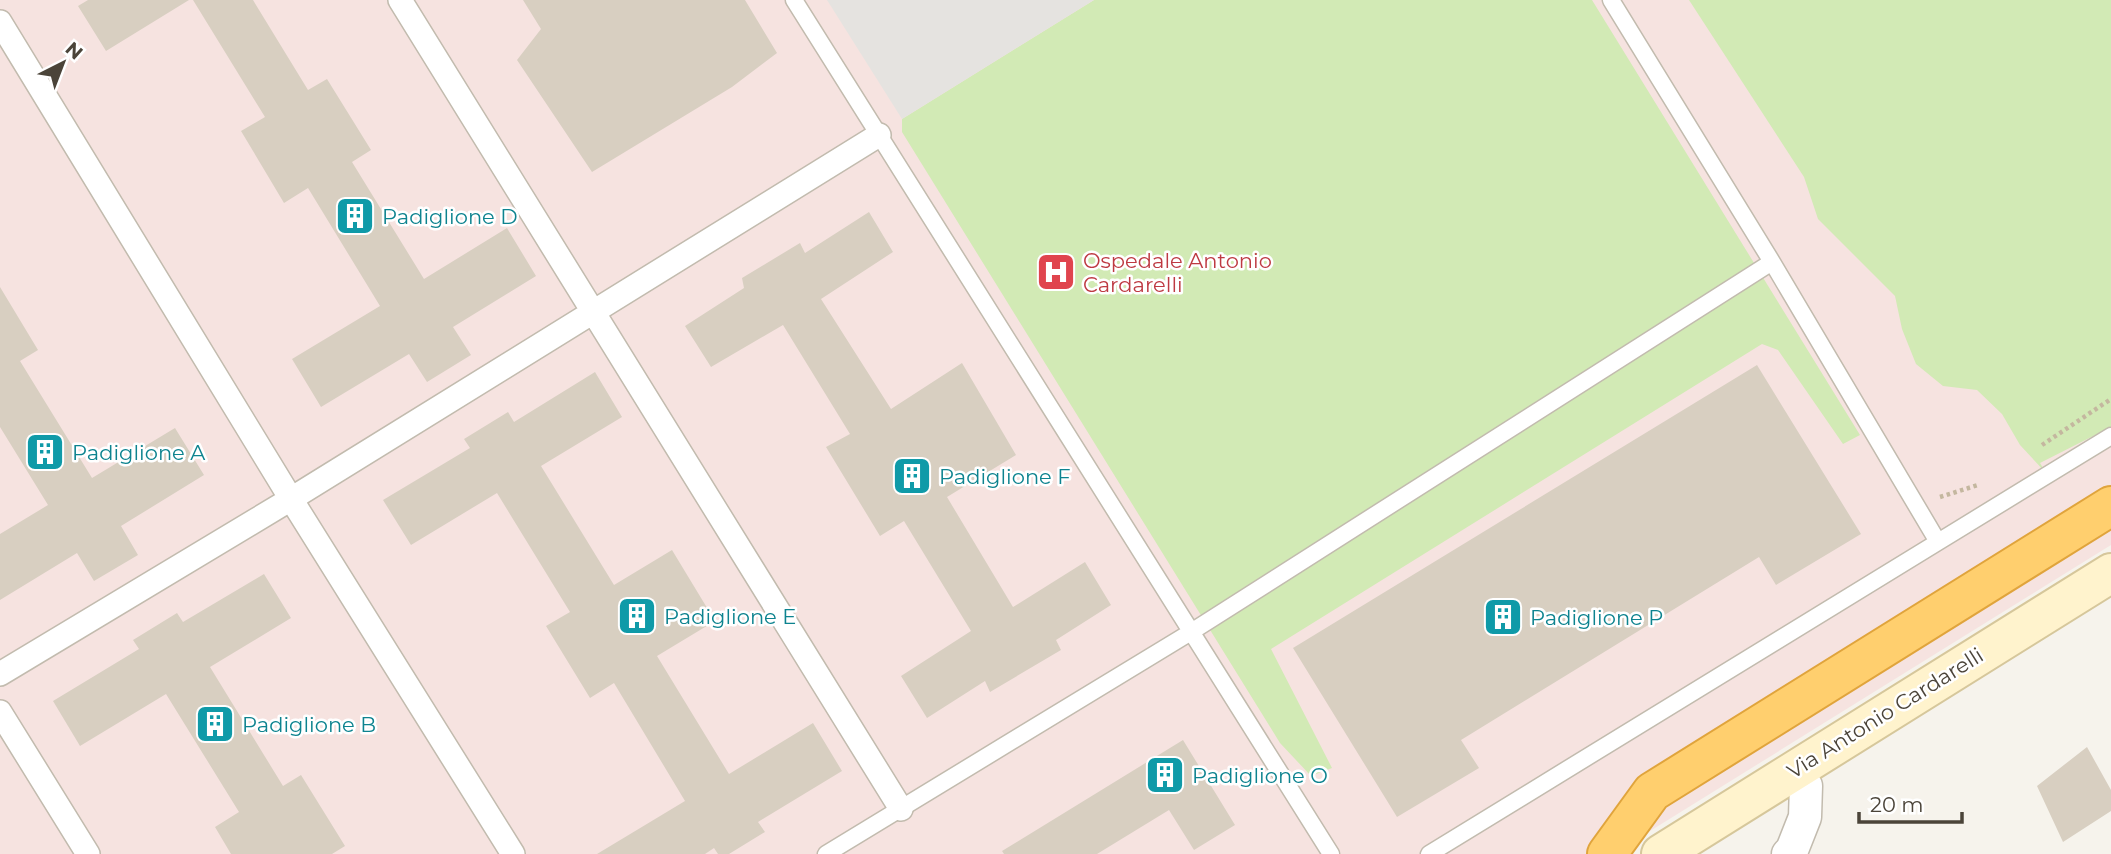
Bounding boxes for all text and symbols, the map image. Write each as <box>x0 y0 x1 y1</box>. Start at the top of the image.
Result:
north arrow <box>28 28 98 98</box>
text: N <box>61 37 87 64</box>
building icon: Padiglione D <box>334 195 376 237</box>
place label: Padiglione D <box>382 204 518 229</box>
place label: Ospedale Antonio Cardarelli <box>1083 248 1272 297</box>
hospital icon: Ospedale Antonio Cardarelli <box>1035 251 1077 293</box>
building icon: Padiglione A <box>24 431 66 473</box>
place label: Padiglione A <box>72 440 206 465</box>
building icon: Padiglione F <box>891 455 933 497</box>
place label: Padiglione F <box>939 464 1071 489</box>
building icon: Padiglione E <box>616 595 658 637</box>
building icon: Padiglione P <box>1482 596 1524 638</box>
place label: Padiglione E <box>664 604 796 629</box>
place label: Padiglione P <box>1530 605 1663 630</box>
street label: Via Antonio Cardarelli <box>1782 642 1988 784</box>
building icon: Padiglione B <box>194 703 236 745</box>
place label: Padiglione B <box>242 712 376 737</box>
building icon: Padiglione O <box>1144 754 1186 796</box>
place label: Padiglione O <box>1192 763 1328 788</box>
scale bar <box>1859 780 1962 824</box>
text: 20 m <box>1870 792 1924 817</box>

